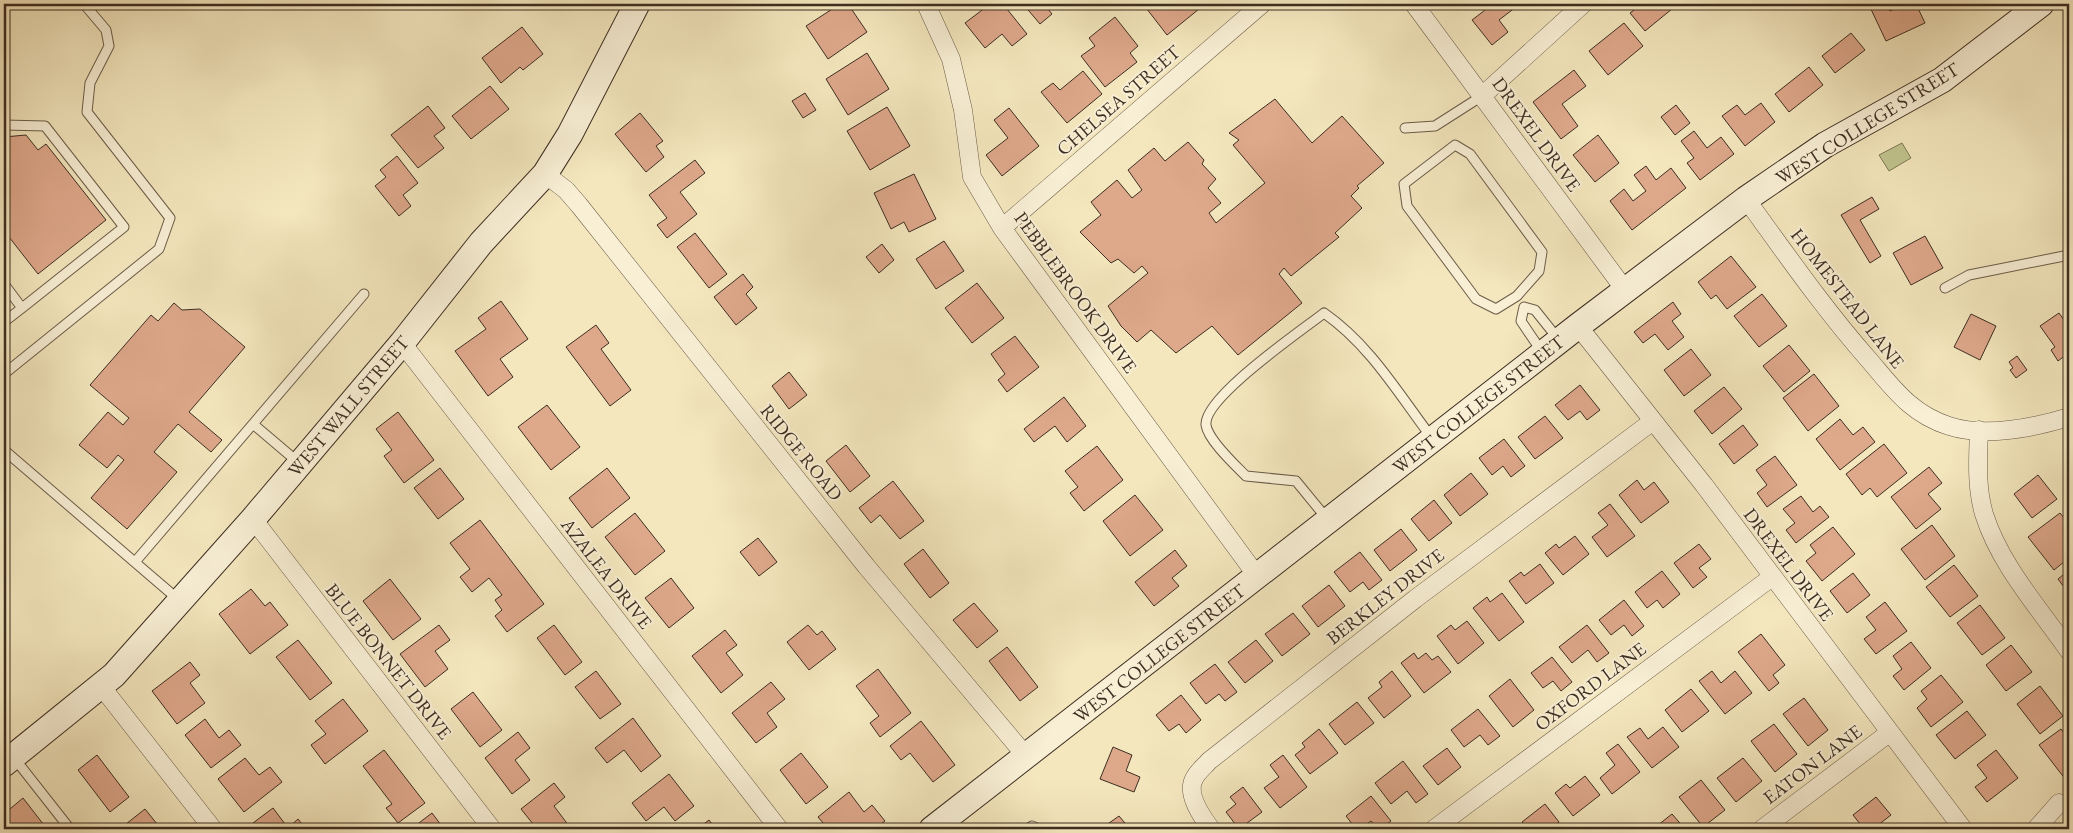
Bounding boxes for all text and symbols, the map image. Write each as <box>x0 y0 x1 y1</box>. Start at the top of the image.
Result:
street label: CHELSEA STREET <box>1051 39 1186 161</box>
street label: WEST COLLEGE STREET <box>1771 57 1964 190</box>
street label: DREXEL DRIVE <box>1487 72 1587 197</box>
street label: PEBBLEBROOK DRIVE <box>1009 207 1143 378</box>
street label: HOMESTEAD LANE <box>1785 223 1910 374</box>
street label: WEST COLLEGE STREET <box>1387 329 1570 480</box>
street label: WEST WALL STREET <box>282 330 415 482</box>
street label: RIDGE ROAD <box>755 399 848 506</box>
street label: DREXEL DRIVE <box>1738 503 1840 626</box>
street label: AZALEA DRIVE <box>555 512 658 634</box>
street label: BERKLEY DRIVE <box>1321 542 1449 650</box>
street label: BLUE BONNET DRIVE <box>320 578 458 745</box>
street label: WEST COLLEGE STREET <box>1068 578 1251 729</box>
street label: OXFORD LANE <box>1530 636 1651 736</box>
street label: EATON LANE <box>1758 719 1867 810</box>

